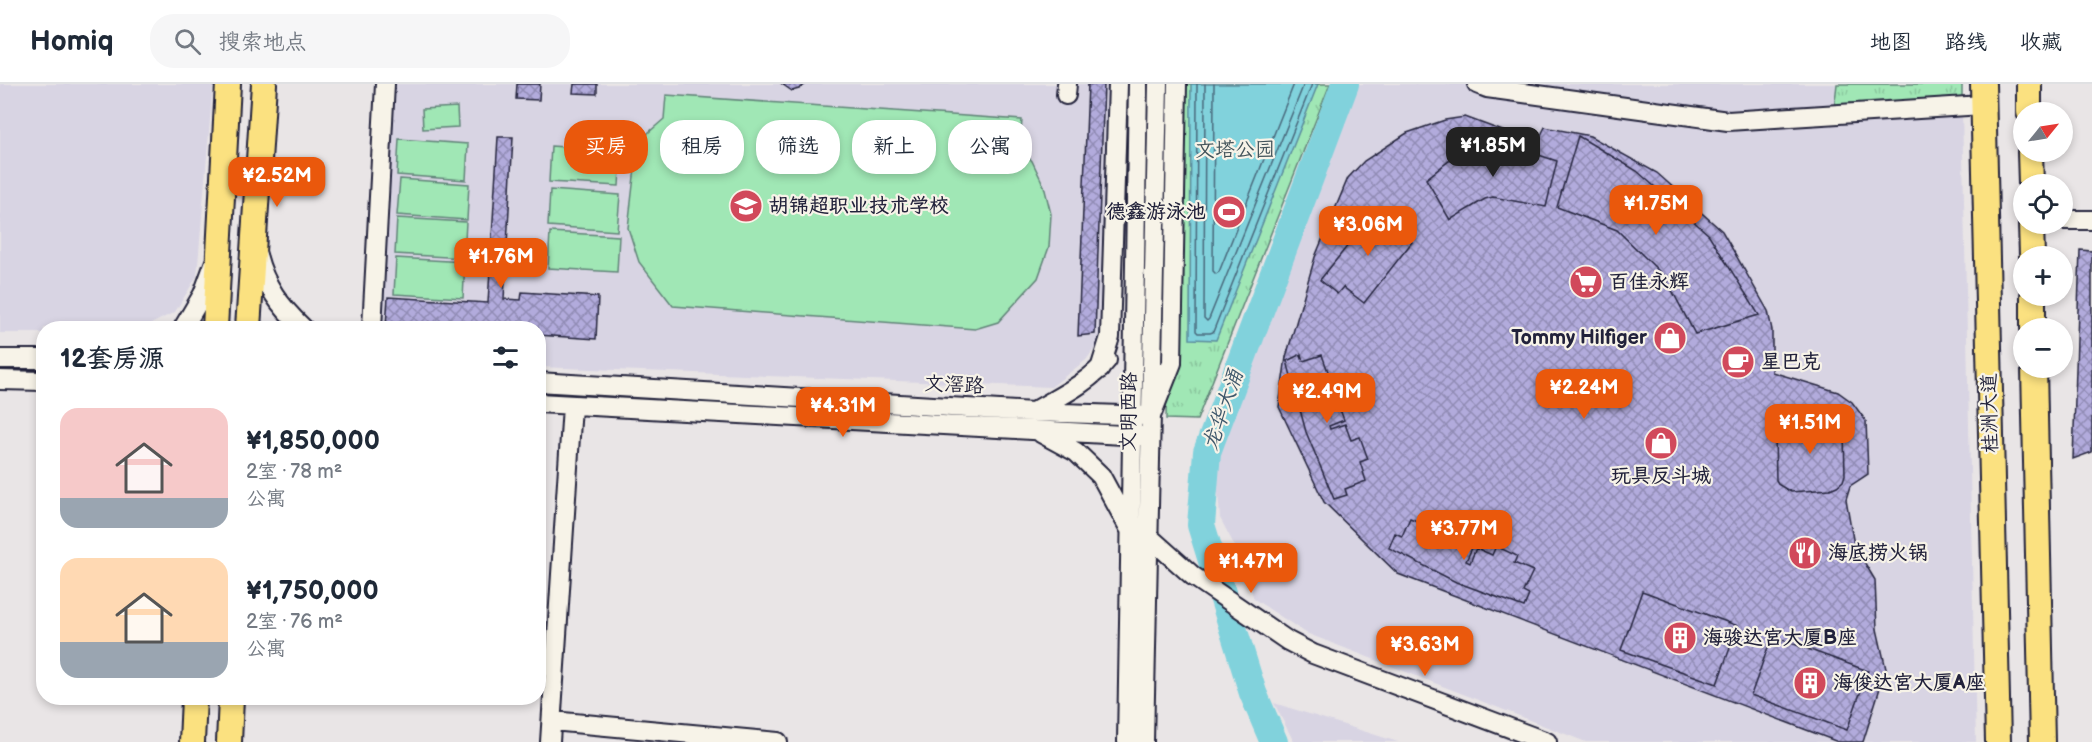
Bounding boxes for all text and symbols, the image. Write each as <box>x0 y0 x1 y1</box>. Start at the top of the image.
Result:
search box <box>150 14 570 68</box>
text: Homiq <box>30 25 114 58</box>
icon: search <box>171 25 204 58</box>
text: 搜索地点 <box>219 29 307 56</box>
text: 地图 <box>1870 30 1912 55</box>
text: 路线 <box>1945 30 1987 55</box>
text: 收藏 <box>2020 30 2062 55</box>
north arrow <box>2013 102 2073 162</box>
map controls <box>2013 102 2073 378</box>
chip: 买房 <box>564 120 648 174</box>
chip: 租房 <box>660 120 744 174</box>
chip: 筛选 <box>756 120 840 174</box>
chip: 新上 <box>852 120 936 174</box>
chip: 公寓 <box>948 120 1032 174</box>
pin: ¥1.85M <box>1444 127 1542 178</box>
text: ¥1.85M <box>1460 134 1526 158</box>
park label: 文塔公园 <box>1195 138 1275 162</box>
pin: ¥2.52M <box>228 157 326 208</box>
text: ¥2.52M <box>242 164 312 188</box>
button: locate <box>2013 174 2073 234</box>
pin: ¥1.75M <box>1607 185 1705 236</box>
school or university icon: 胡锦超职业技术学校 <box>728 188 764 224</box>
text: ¥1.75M <box>1624 192 1688 216</box>
place label: 胡锦超职业技术学校 <box>769 194 949 218</box>
sports icon: 德鑫游泳池 <box>1211 194 1247 230</box>
place label: 德鑫游泳池 <box>1106 200 1206 224</box>
pin: ¥3.06M <box>1319 206 1417 257</box>
text: ¥3.06M <box>1333 213 1403 237</box>
pin: ¥1.76M <box>452 238 550 289</box>
text: ¥1.76M <box>468 245 534 269</box>
button: + <box>2013 246 2073 306</box>
supermarket icon: 百佳永辉 <box>1568 264 1604 300</box>
place label: 百佳永辉 <box>1609 270 1689 294</box>
button: − <box>2013 318 2073 378</box>
shop icon: Tommy Hilfiger <box>1652 320 1688 356</box>
place label: Tommy Hilfiger <box>1511 326 1648 350</box>
icon: filters <box>489 341 522 374</box>
text: 12套房源 <box>60 344 165 375</box>
cafe icon: 星巴克 <box>1720 344 1756 380</box>
place label: 星巴克 <box>1761 350 1821 374</box>
water label: 龙华大涌 <box>1198 365 1249 454</box>
pin: ¥2.24M <box>1535 369 1633 420</box>
street label: 文滘路 <box>923 371 986 399</box>
street label: 文明西路 <box>1116 371 1142 452</box>
pin: ¥2.49M <box>1278 373 1376 424</box>
street label: 桂洲大道 <box>1977 373 2003 453</box>
text: ¥2.24M <box>1550 376 1618 400</box>
text: ¥2.49M <box>1292 380 1362 404</box>
pin: ¥4.31M <box>794 387 892 438</box>
text: ¥4.31M <box>810 394 876 418</box>
pin: ¥1.51M <box>1761 404 1859 455</box>
text: ¥1.51M <box>1779 411 1841 435</box>
shop icon: 玩具反斗城 <box>1643 425 1679 461</box>
text: ¥1,850,000 <box>246 426 380 457</box>
icon: home <box>108 432 180 504</box>
text: 2室 · 78 m² <box>246 460 342 484</box>
place label: 玩具反斗城 <box>1611 464 1711 488</box>
text: 公寓 <box>246 487 286 511</box>
pin: ¥3.77M <box>1415 510 1513 561</box>
text: ¥3.77M <box>1430 517 1498 541</box>
restaurant icon: 海底捞火锅 <box>1787 535 1823 571</box>
place label: 海底捞火锅 <box>1828 541 1928 565</box>
pin: ¥1.47M <box>1202 543 1300 594</box>
text: ¥1.47M <box>1218 550 1284 574</box>
text: ¥1,750,000 <box>246 576 379 607</box>
icon: home <box>108 582 180 654</box>
text: 2室 · 76 m² <box>246 610 343 634</box>
building icon: 海骏达宫大厦B座 <box>1662 620 1698 656</box>
pin: ¥3.63M <box>1376 626 1474 677</box>
place label: 海骏达宫大厦B座 <box>1703 626 1857 650</box>
text: ¥3.63M <box>1390 633 1460 657</box>
text: 公寓 <box>246 637 286 661</box>
building icon: 海俊达宫大厦A座 <box>1792 665 1828 701</box>
place label: 海俊达宫大厦A座 <box>1833 671 1985 695</box>

